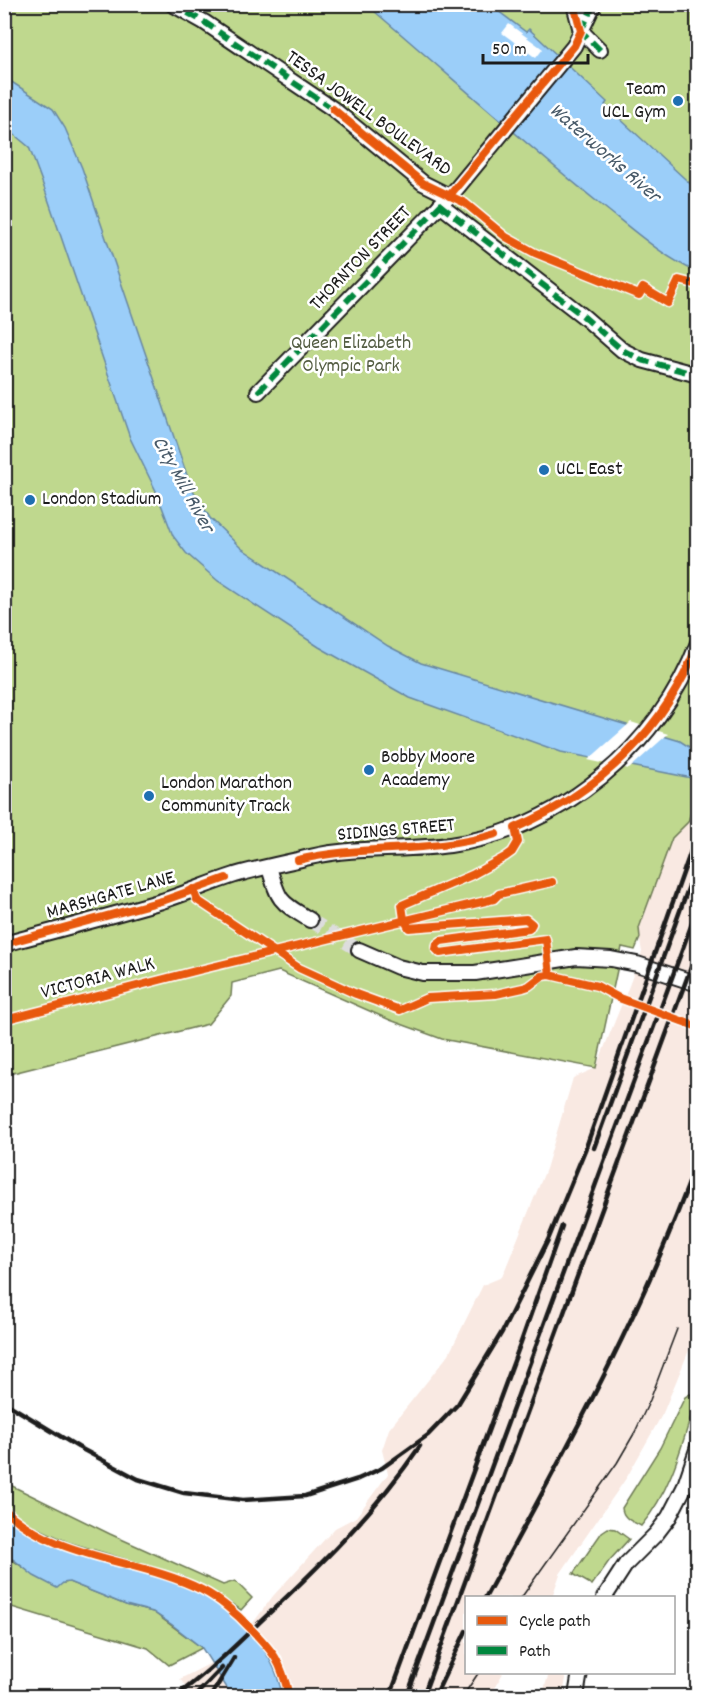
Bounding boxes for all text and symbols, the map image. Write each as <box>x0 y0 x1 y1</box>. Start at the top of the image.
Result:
scale bar <box>483 27 588 65</box>
text: 50 m <box>492 38 527 63</box>
street label: TESSA JOWELL BOULEVARD <box>279 44 457 184</box>
place label: Team UCL Gym <box>602 76 666 127</box>
marker: Team UCL Gym <box>671 94 685 108</box>
water label: Waterworks River <box>542 97 668 213</box>
street label: THORNTON STREET <box>304 200 418 318</box>
park label: Queen Elizabeth Olympic Park <box>291 330 411 381</box>
water label: City Mill River <box>143 431 222 541</box>
place label: UCL East <box>556 456 623 484</box>
marker: UCL East <box>537 463 551 477</box>
place label: London Stadium <box>42 486 161 514</box>
marker: London Stadium <box>23 493 37 507</box>
place label: Bobby Moore Academy <box>381 744 475 795</box>
marker: Bobby Moore Academy <box>362 763 376 777</box>
place label: London Marathon Community Track <box>161 770 292 821</box>
marker: London Marathon Community Track <box>142 789 156 803</box>
street label: SIDINGS STREET <box>336 812 456 850</box>
street label: MARSHGATE LANE <box>44 864 178 928</box>
street label: VICTORIA WALK <box>38 950 158 1008</box>
legend <box>465 1596 675 1674</box>
text: Cycle path <box>519 1610 590 1635</box>
text: Path <box>519 1640 551 1665</box>

